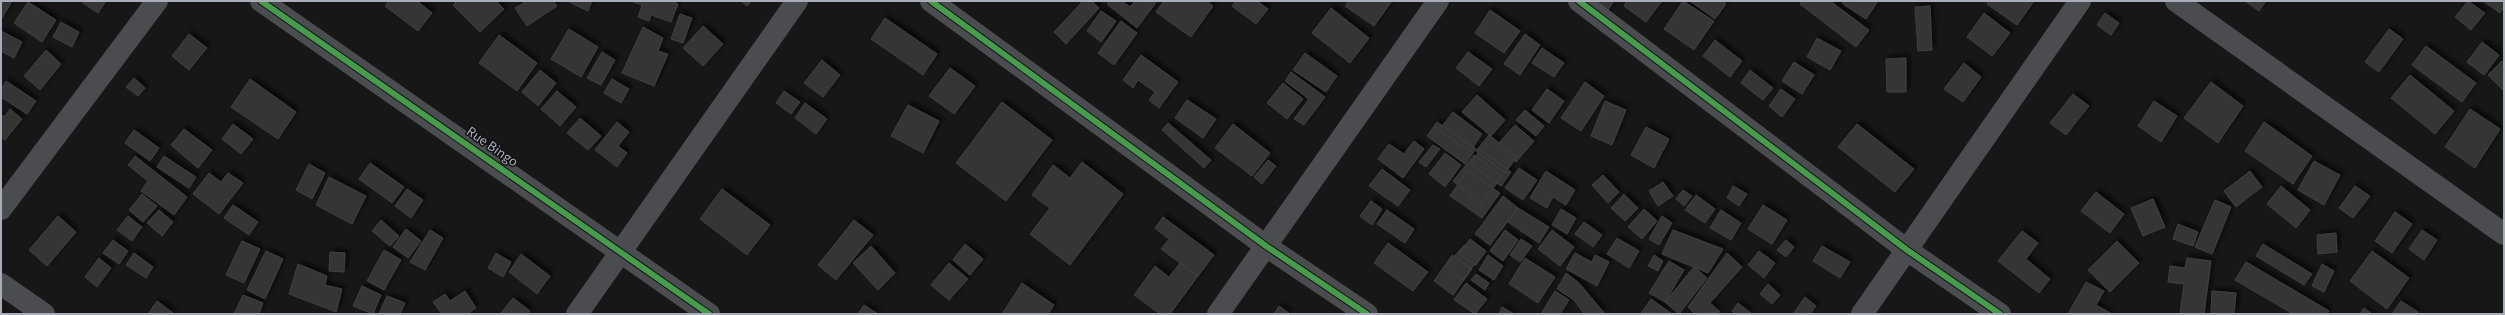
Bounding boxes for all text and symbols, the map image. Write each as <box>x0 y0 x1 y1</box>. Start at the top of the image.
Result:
street label: Rue Bingo <box>462 122 522 172</box>

